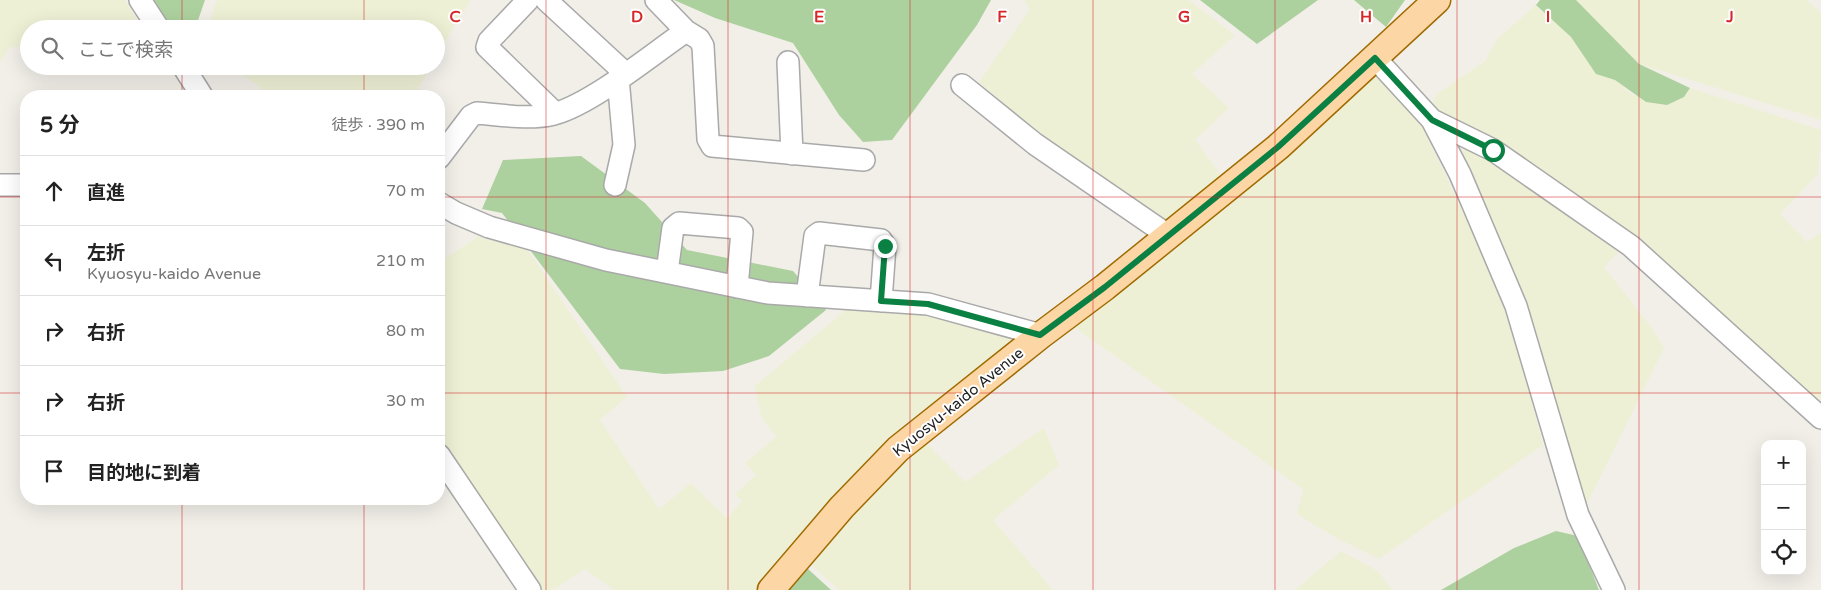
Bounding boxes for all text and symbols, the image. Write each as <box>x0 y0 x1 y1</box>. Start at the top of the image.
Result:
text: C <box>449 7 461 27</box>
text: D <box>631 7 643 27</box>
text: E <box>814 7 824 27</box>
text: F <box>997 7 1007 27</box>
text: G <box>1178 7 1190 27</box>
text: H <box>1360 7 1372 27</box>
text: I <box>1546 7 1550 27</box>
text: J <box>1725 7 1734 27</box>
search box <box>20 20 445 75</box>
icon: search <box>38 34 66 62</box>
text: ここで検索 <box>78 39 173 61</box>
text: 5 分 <box>40 113 80 138</box>
text: 徒歩 · 390 m <box>332 115 425 135</box>
route start <box>1482 139 1505 162</box>
icon: ahead <box>40 177 68 205</box>
text: 70 m <box>386 181 425 201</box>
text: 直進 <box>87 182 125 204</box>
route end <box>874 235 897 258</box>
text: 左折 <box>87 242 125 264</box>
icon: left <box>40 247 68 275</box>
text: 210 m <box>376 251 425 271</box>
text: Kyuosyu-kaido Avenue <box>87 264 261 284</box>
icon: right <box>40 317 68 345</box>
text: 80 m <box>386 321 425 341</box>
text: 右折 <box>87 322 125 344</box>
street label: Kyuosyu-kaido Avenue <box>889 344 1027 460</box>
icon: right <box>40 387 68 415</box>
text: 30 m <box>386 391 425 411</box>
text: 右折 <box>87 392 125 414</box>
map controls <box>1761 440 1806 575</box>
button: + <box>1761 440 1806 485</box>
icon: arrive <box>40 457 68 485</box>
text: 目的地に到着 <box>87 462 201 484</box>
button: − <box>1761 485 1806 530</box>
button: locate <box>1761 530 1806 575</box>

